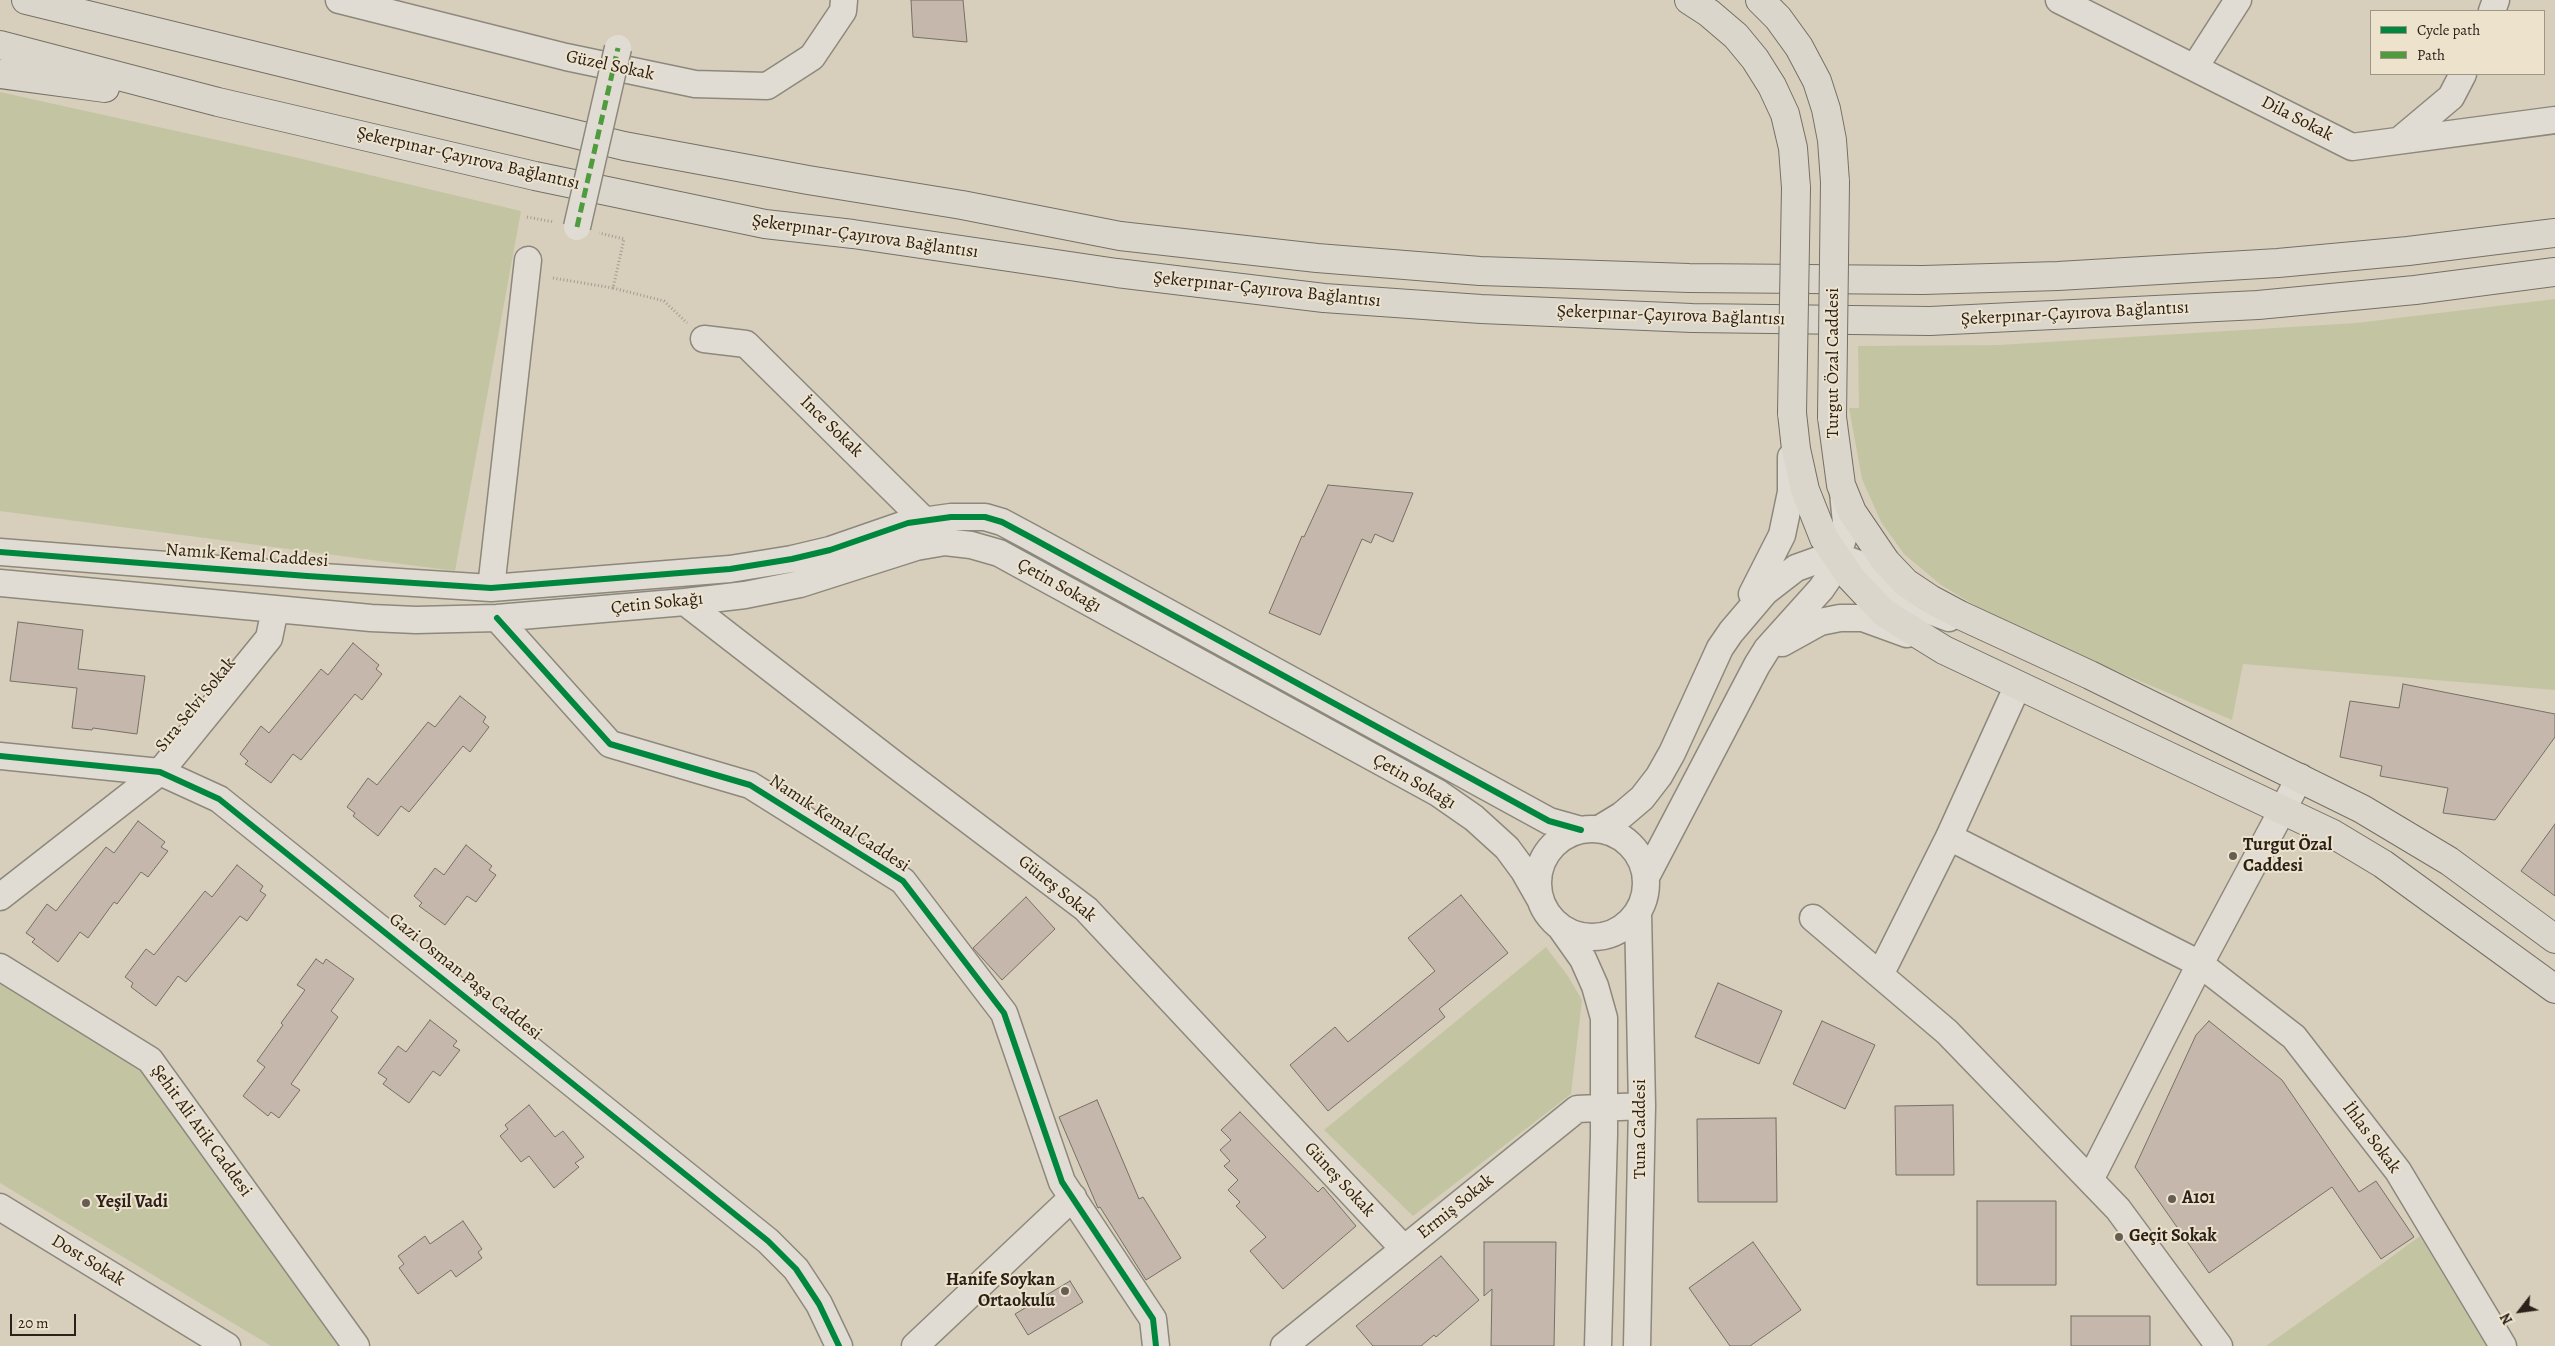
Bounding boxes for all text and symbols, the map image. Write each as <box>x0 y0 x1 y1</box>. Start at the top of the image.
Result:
legend <box>2370 10 2545 75</box>
text: Cycle path <box>2417 20 2480 40</box>
text: Path <box>2417 45 2445 65</box>
street label: Güzel Sokak <box>564 46 656 86</box>
street label: Dila Sokak <box>2257 92 2337 146</box>
street label: Şekerpınar-Çayırova Bağlantısı <box>354 123 582 195</box>
street label: Şekerpınar-Çayırova Bağlantısı <box>750 210 980 264</box>
street label: Şekerpınar-Çayırova Bağlantısı <box>1152 267 1382 313</box>
street label: Turgut Özal Caddesi <box>1823 288 1845 438</box>
street label: Şekerpınar-Çayırova Bağlantısı <box>1960 297 2190 331</box>
street label: Şekerpınar-Çayırova Bağlantısı <box>1556 301 1786 331</box>
street label: İnce Sokak <box>795 392 867 462</box>
street label: Namık Kemal Caddesi <box>165 540 329 572</box>
street label: Çetin Sokağı <box>1013 554 1105 618</box>
street label: Çetin Sokağı <box>610 588 704 620</box>
street label: Sıra Selvi Sokak <box>151 653 241 757</box>
street label: Çetin Sokağı <box>1368 749 1460 815</box>
street label: Namık Kemal Caddesi <box>765 771 913 877</box>
place label: Turgut Özal Caddesi <box>2243 835 2332 878</box>
marker: Turgut Özal Caddesi <box>2227 850 2239 862</box>
street label: Güneş Sokak <box>1014 851 1100 927</box>
street label: Gazi Osman Paşa Caddesi <box>384 909 546 1045</box>
street label: Şehit Ali Atik Caddesi <box>146 1061 256 1201</box>
street label: Tuna Caddesi <box>1630 1079 1652 1179</box>
street label: İhlas Sokak <box>2337 1098 2405 1178</box>
street label: Güneş Sokak <box>1299 1138 1379 1222</box>
street label: Ermiş Sokak <box>1413 1170 1499 1244</box>
place label: A101 <box>2182 1188 2215 1210</box>
place label: Yeşil Vadi <box>96 1192 168 1214</box>
marker: A101 <box>2166 1193 2178 1205</box>
marker: Yeşil Vadi <box>80 1197 92 1209</box>
place label: Geçit Sokak <box>2129 1226 2217 1248</box>
street label: Dost Sokak <box>47 1231 129 1291</box>
marker: Geçit Sokak <box>2113 1231 2125 1243</box>
place label: Hanife Soykan Ortaokulu <box>946 1270 1055 1312</box>
marker: Hanife Soykan Ortaokulu <box>1059 1285 1071 1297</box>
north arrow <box>2495 1286 2545 1336</box>
scale bar <box>12 1304 79 1336</box>
text: N <box>2496 1310 2517 1328</box>
text: 20 m <box>18 1313 49 1333</box>

